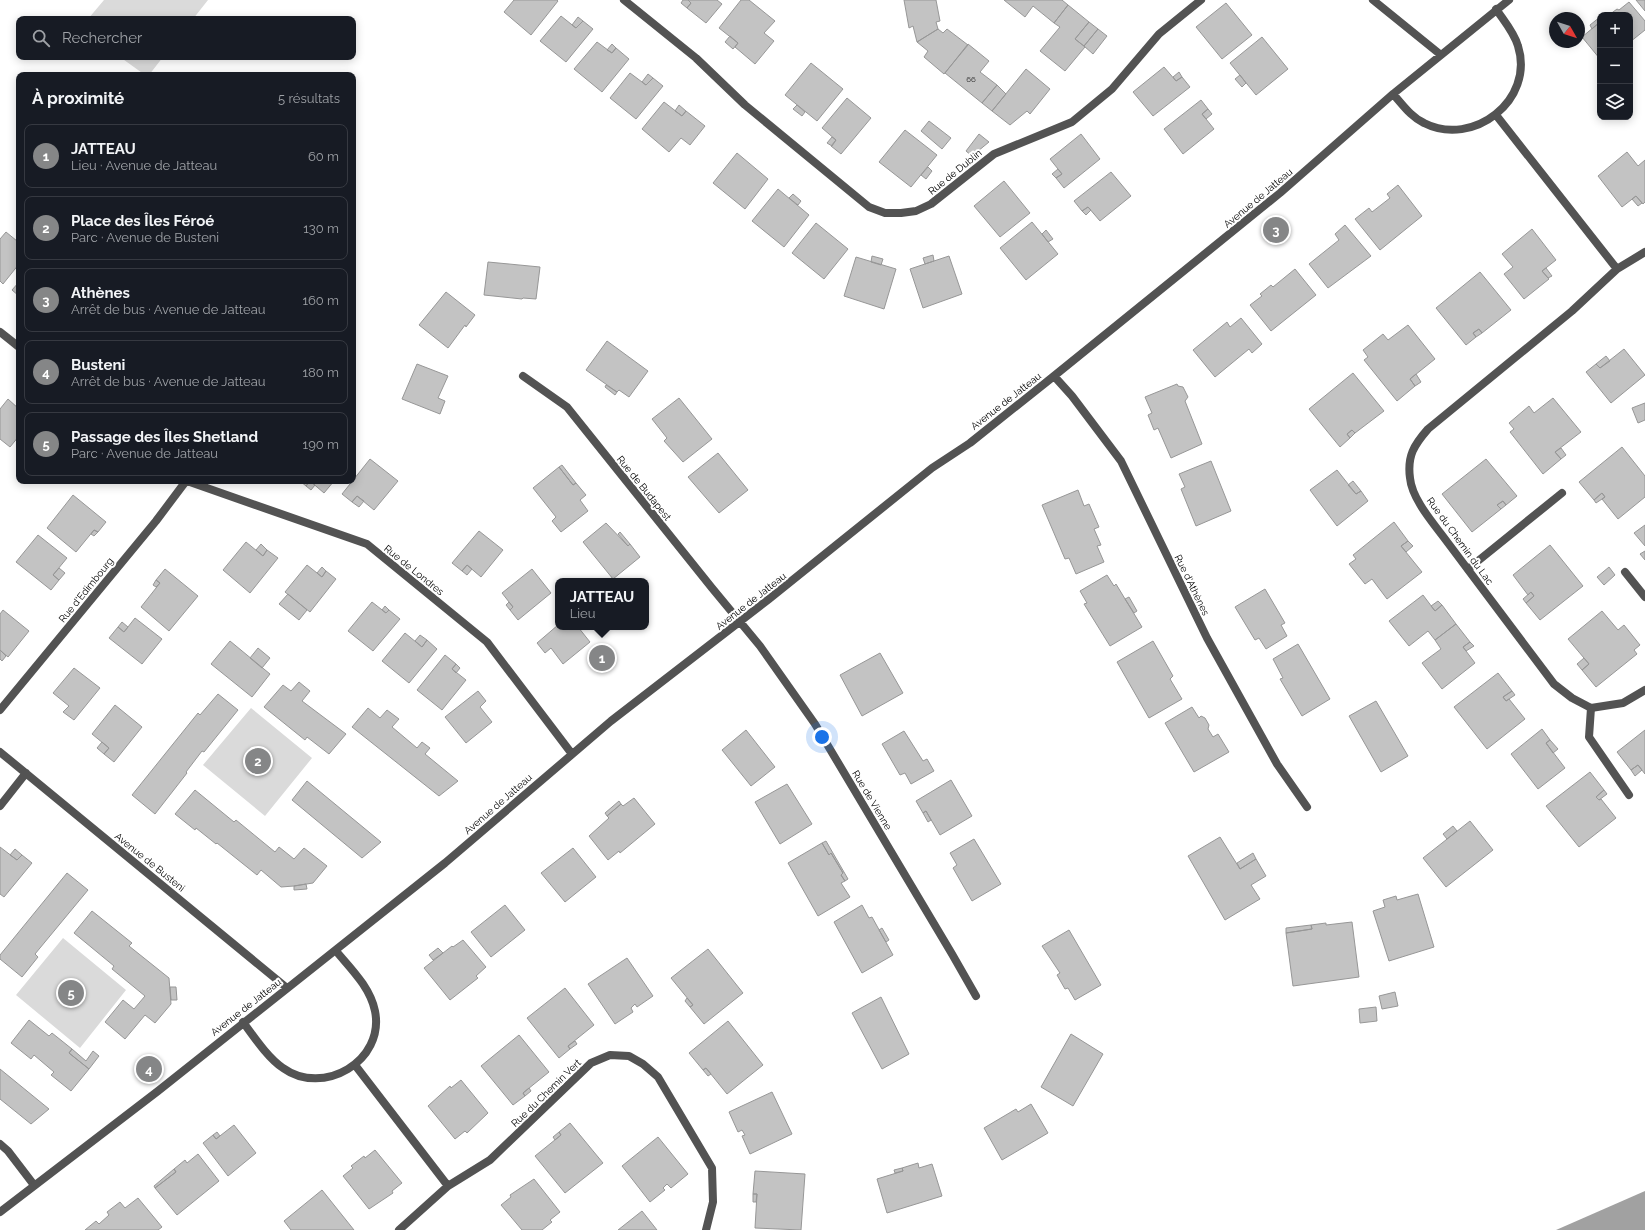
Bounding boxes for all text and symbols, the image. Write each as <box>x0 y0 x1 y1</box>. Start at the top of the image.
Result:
north arrow <box>1549 12 1585 48</box>
map controls <box>1597 12 1633 120</box>
button: + <box>1597 12 1633 48</box>
search box <box>16 16 356 60</box>
icon: search <box>30 27 52 49</box>
text: Rechercher <box>62 29 142 47</box>
button: − <box>1597 48 1633 84</box>
house number: 66 <box>966 74 976 84</box>
button: layers <box>1597 84 1633 120</box>
text: À proximité <box>32 88 124 108</box>
text: 5 résultats <box>278 91 340 106</box>
text: JATTEAU <box>71 140 136 158</box>
street label: Rue de Dublin <box>926 147 984 197</box>
text: 1 <box>43 149 49 164</box>
text: 60 m <box>308 149 339 164</box>
text: Lieu · Avenue de Jatteau <box>71 158 217 173</box>
street label: Avenue de Jatteau <box>1222 166 1295 230</box>
text: Place des Îles Féroé <box>71 212 214 230</box>
pin: 3 <box>1263 215 1289 245</box>
text: 2 <box>42 221 50 236</box>
text: 130 m <box>303 221 339 236</box>
text: Parc · Avenue de Busteni <box>71 230 219 245</box>
text: Athènes <box>71 284 130 302</box>
text: 3 <box>42 293 50 308</box>
text: 160 m <box>302 293 339 308</box>
text: Arrêt de bus · Avenue de Jatteau <box>71 302 266 317</box>
text: Busteni <box>71 356 125 374</box>
text: 4 <box>42 365 50 380</box>
text: 180 m <box>303 365 339 380</box>
street label: Avenue de Jatteau <box>969 370 1043 432</box>
text: Arrêt de bus · Avenue de Jatteau <box>71 374 266 389</box>
text: Passage des Îles Shetland <box>71 428 258 446</box>
text: 5 <box>42 437 50 452</box>
text: 190 m <box>303 437 339 452</box>
text: Parc · Avenue de Jatteau <box>71 446 218 461</box>
street label: Rue de Budapest <box>615 453 674 523</box>
street label: Rue du Chemin du Lac <box>1425 495 1496 587</box>
street label: Rue de Londres <box>382 543 446 597</box>
street label: Rue d'Athènes <box>1172 553 1212 617</box>
street label: Rue d'Edimbourg <box>57 555 115 625</box>
street label: Avenue de Jatteau <box>714 570 788 632</box>
popup <box>555 578 649 630</box>
text: JATTEAU <box>570 588 634 606</box>
text: Lieu <box>570 606 595 621</box>
pin: 1 <box>589 643 615 673</box>
your location <box>812 727 832 747</box>
pin: 2 <box>245 746 271 776</box>
street label: Rue de Vienne <box>850 768 894 832</box>
street label: Avenue de Jatteau <box>462 772 534 836</box>
street label: Avenue de Busteni <box>113 830 187 894</box>
street label: Avenue de Jatteau <box>209 976 283 1038</box>
pin: 5 <box>58 978 84 1008</box>
pin: 4 <box>136 1054 162 1084</box>
street label: Rue du Chemin Vert <box>509 1057 583 1129</box>

